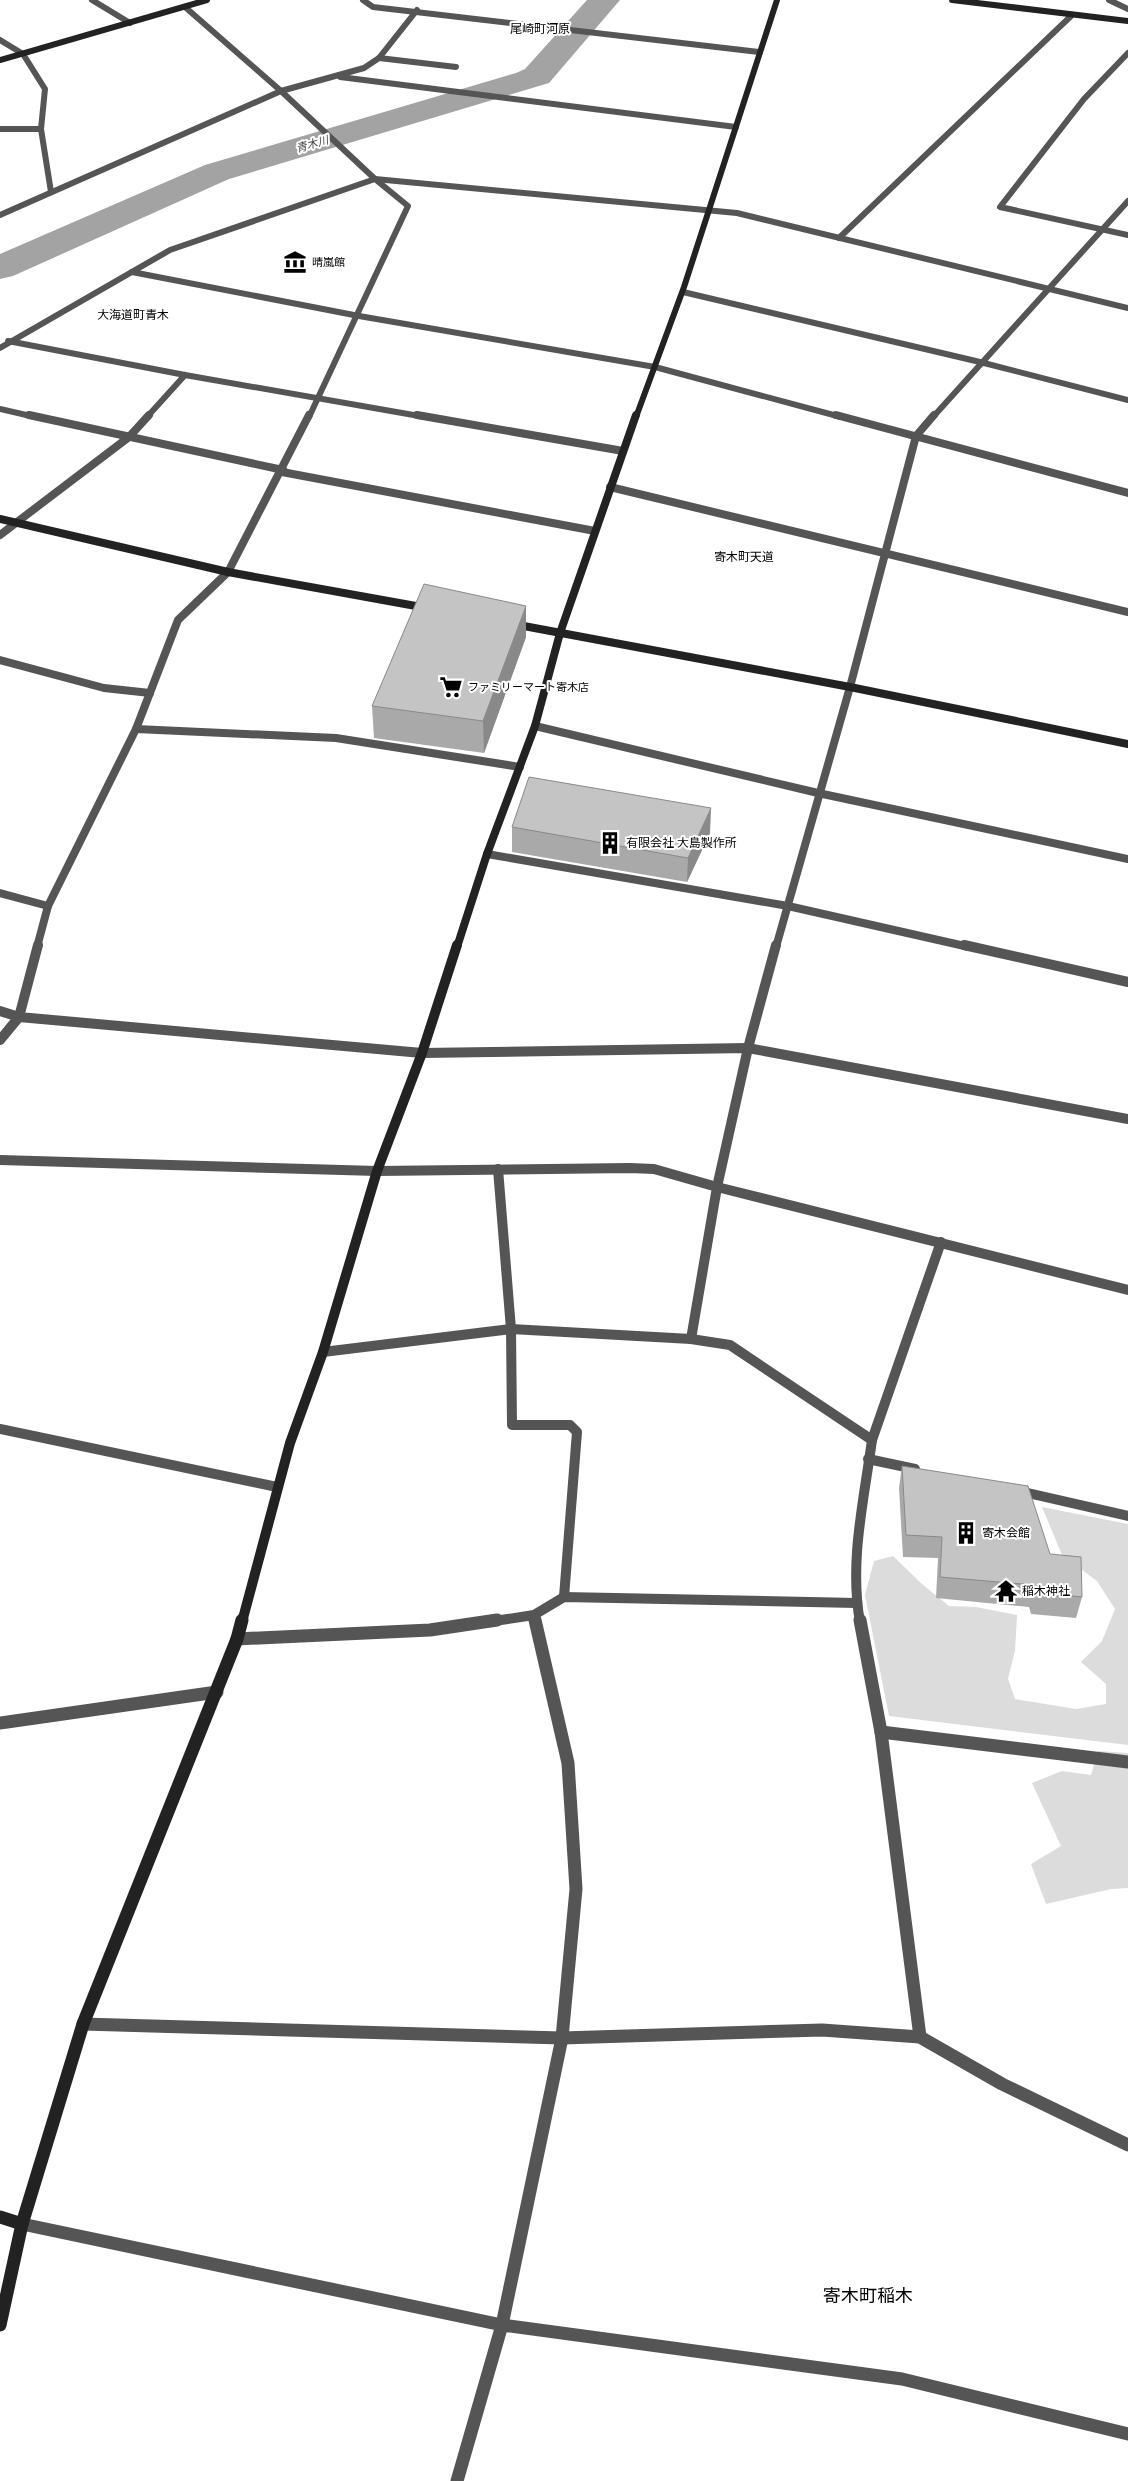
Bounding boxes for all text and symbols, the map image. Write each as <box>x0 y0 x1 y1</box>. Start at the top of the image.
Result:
district label: 尾崎町河原 <box>510 21 570 37</box>
water label: 青木川 <box>294 132 331 155</box>
museum icon: 晴嵐館 <box>282 249 308 275</box>
place label: 晴嵐館 <box>312 255 345 269</box>
district label: 大海道町青木 <box>97 307 169 323</box>
district label: 寄木町天道 <box>714 549 774 565</box>
supermarket icon: ファミリーマート寄木店 <box>438 674 464 700</box>
place label: ファミリーマート寄木店 <box>468 680 589 694</box>
building icon: 有限会社 大島製作所 <box>597 830 623 856</box>
place label: 有限会社 大島製作所 <box>626 835 737 851</box>
building icon: 寄木会館 <box>953 1520 979 1546</box>
place label: 寄木会館 <box>982 1525 1030 1541</box>
temple icon: 稲木神社 <box>993 1578 1019 1604</box>
place label: 稲木神社 <box>1022 1583 1070 1599</box>
district label: 寄木町稲木 <box>823 2283 913 2308</box>

